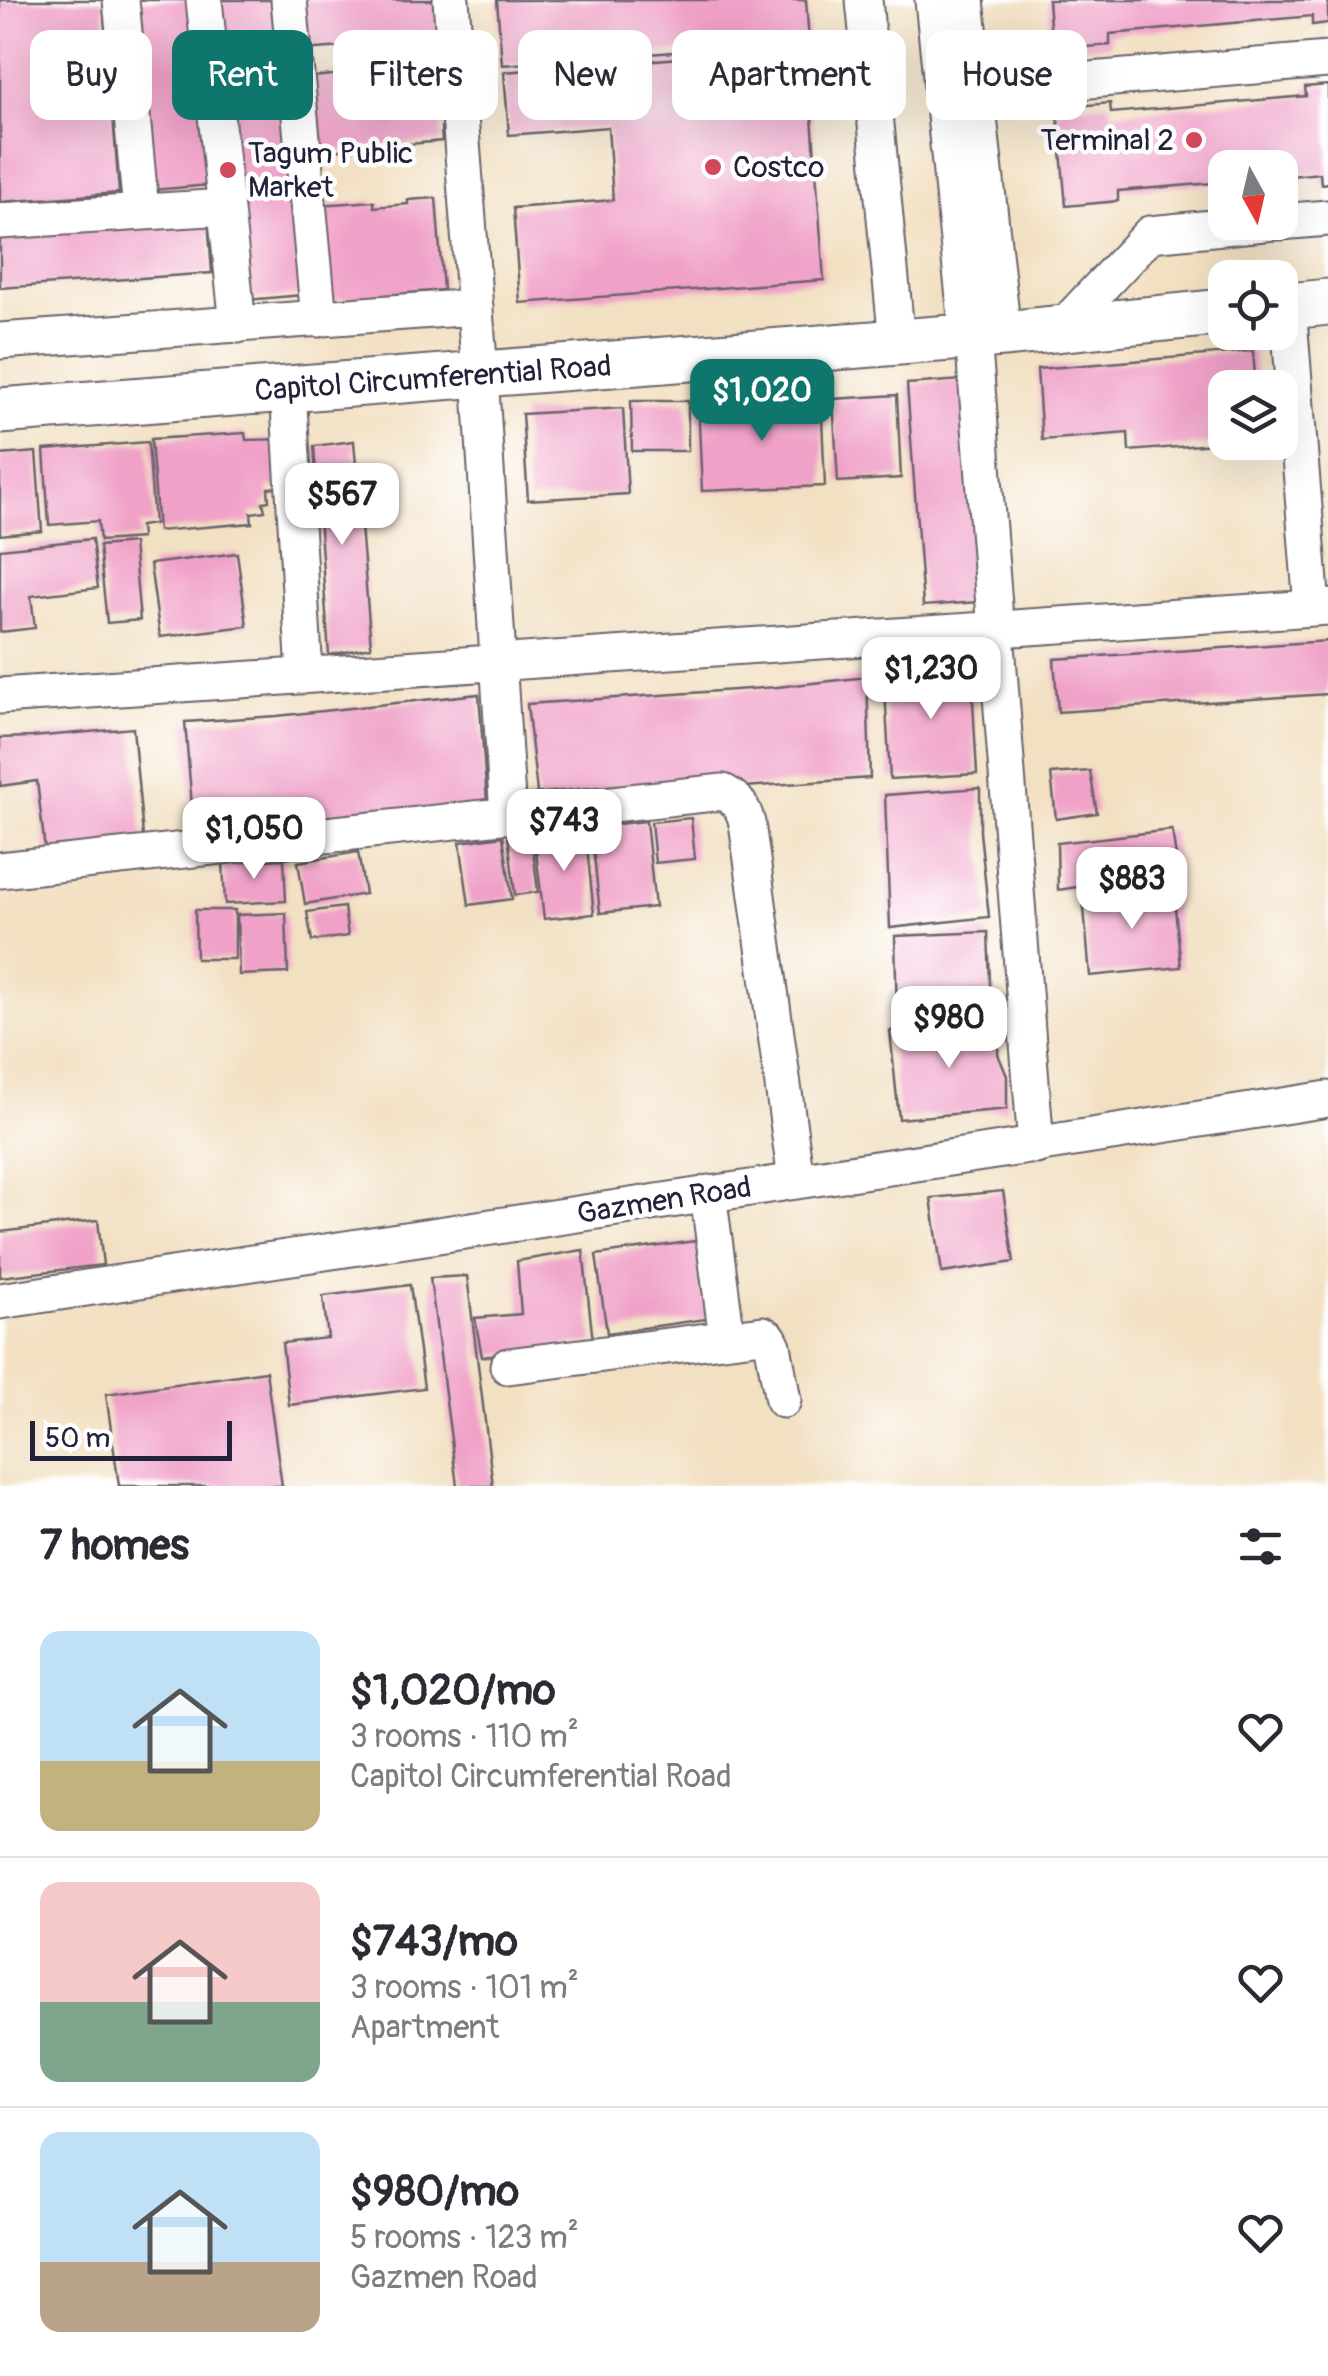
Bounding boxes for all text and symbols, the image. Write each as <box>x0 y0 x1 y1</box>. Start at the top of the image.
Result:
chip: Buy <box>30 30 152 120</box>
chip: Rent <box>172 30 313 120</box>
chip: Filters <box>333 30 498 120</box>
chip: New <box>518 30 652 120</box>
chip: Apartment <box>672 30 906 120</box>
chip: House <box>926 30 1087 120</box>
place label: Terminal 2 <box>1041 122 1174 159</box>
marker: Terminal 2 <box>1183 129 1205 151</box>
place label: Tagum Public Market <box>248 135 413 206</box>
place label: Costco <box>733 149 824 186</box>
north arrow <box>1208 150 1298 240</box>
map controls <box>1208 150 1298 460</box>
marker: Costco <box>702 156 724 178</box>
marker: Tagum Public Market <box>217 159 239 181</box>
button: locate <box>1208 260 1298 350</box>
street label: Capitol Circumferential Road <box>253 348 613 409</box>
pin: $1,020 <box>681 359 843 444</box>
button: layers <box>1208 370 1298 460</box>
text: $1,020 <box>712 371 812 411</box>
pin: $567 <box>283 463 401 548</box>
text: $567 <box>307 475 377 515</box>
pin: $1,230 <box>850 637 1012 722</box>
text: $1,230 <box>884 649 978 689</box>
pin: $743 <box>505 789 623 874</box>
pin: $1,050 <box>173 797 335 882</box>
text: $743 <box>529 801 599 841</box>
text: $1,050 <box>204 809 304 849</box>
pin: $883 <box>1073 847 1191 932</box>
text: $883 <box>1098 859 1166 899</box>
pin: $980 <box>890 986 1008 1071</box>
text: $980 <box>913 998 985 1038</box>
street label: Gazmen Road <box>574 1168 754 1233</box>
scale bar <box>30 1416 232 1460</box>
text: 50 m <box>45 1421 110 1456</box>
icon: filters <box>1233 1519 1288 1574</box>
text: 7 homes <box>40 1520 189 1572</box>
text: $1,020/mo <box>350 1665 556 1717</box>
icon: home <box>120 1671 240 1791</box>
icon: heart <box>1233 1704 1288 1759</box>
text: 3 rooms · 110 m² <box>350 1717 579 1757</box>
text: Capitol Circumferential Road <box>350 1757 732 1797</box>
text: $743/mo <box>350 1916 518 1968</box>
icon: home <box>120 1922 240 2042</box>
icon: heart <box>1233 1955 1288 2010</box>
text: 3 rooms · 101 m² <box>350 1968 579 2008</box>
text: Apartment <box>350 2008 499 2048</box>
text: $980/mo <box>350 2166 519 2218</box>
icon: home <box>120 2172 240 2292</box>
icon: heart <box>1233 2205 1288 2260</box>
text: 5 rooms · 123 m² <box>350 2218 579 2258</box>
text: Gazmen Road <box>350 2258 538 2298</box>

